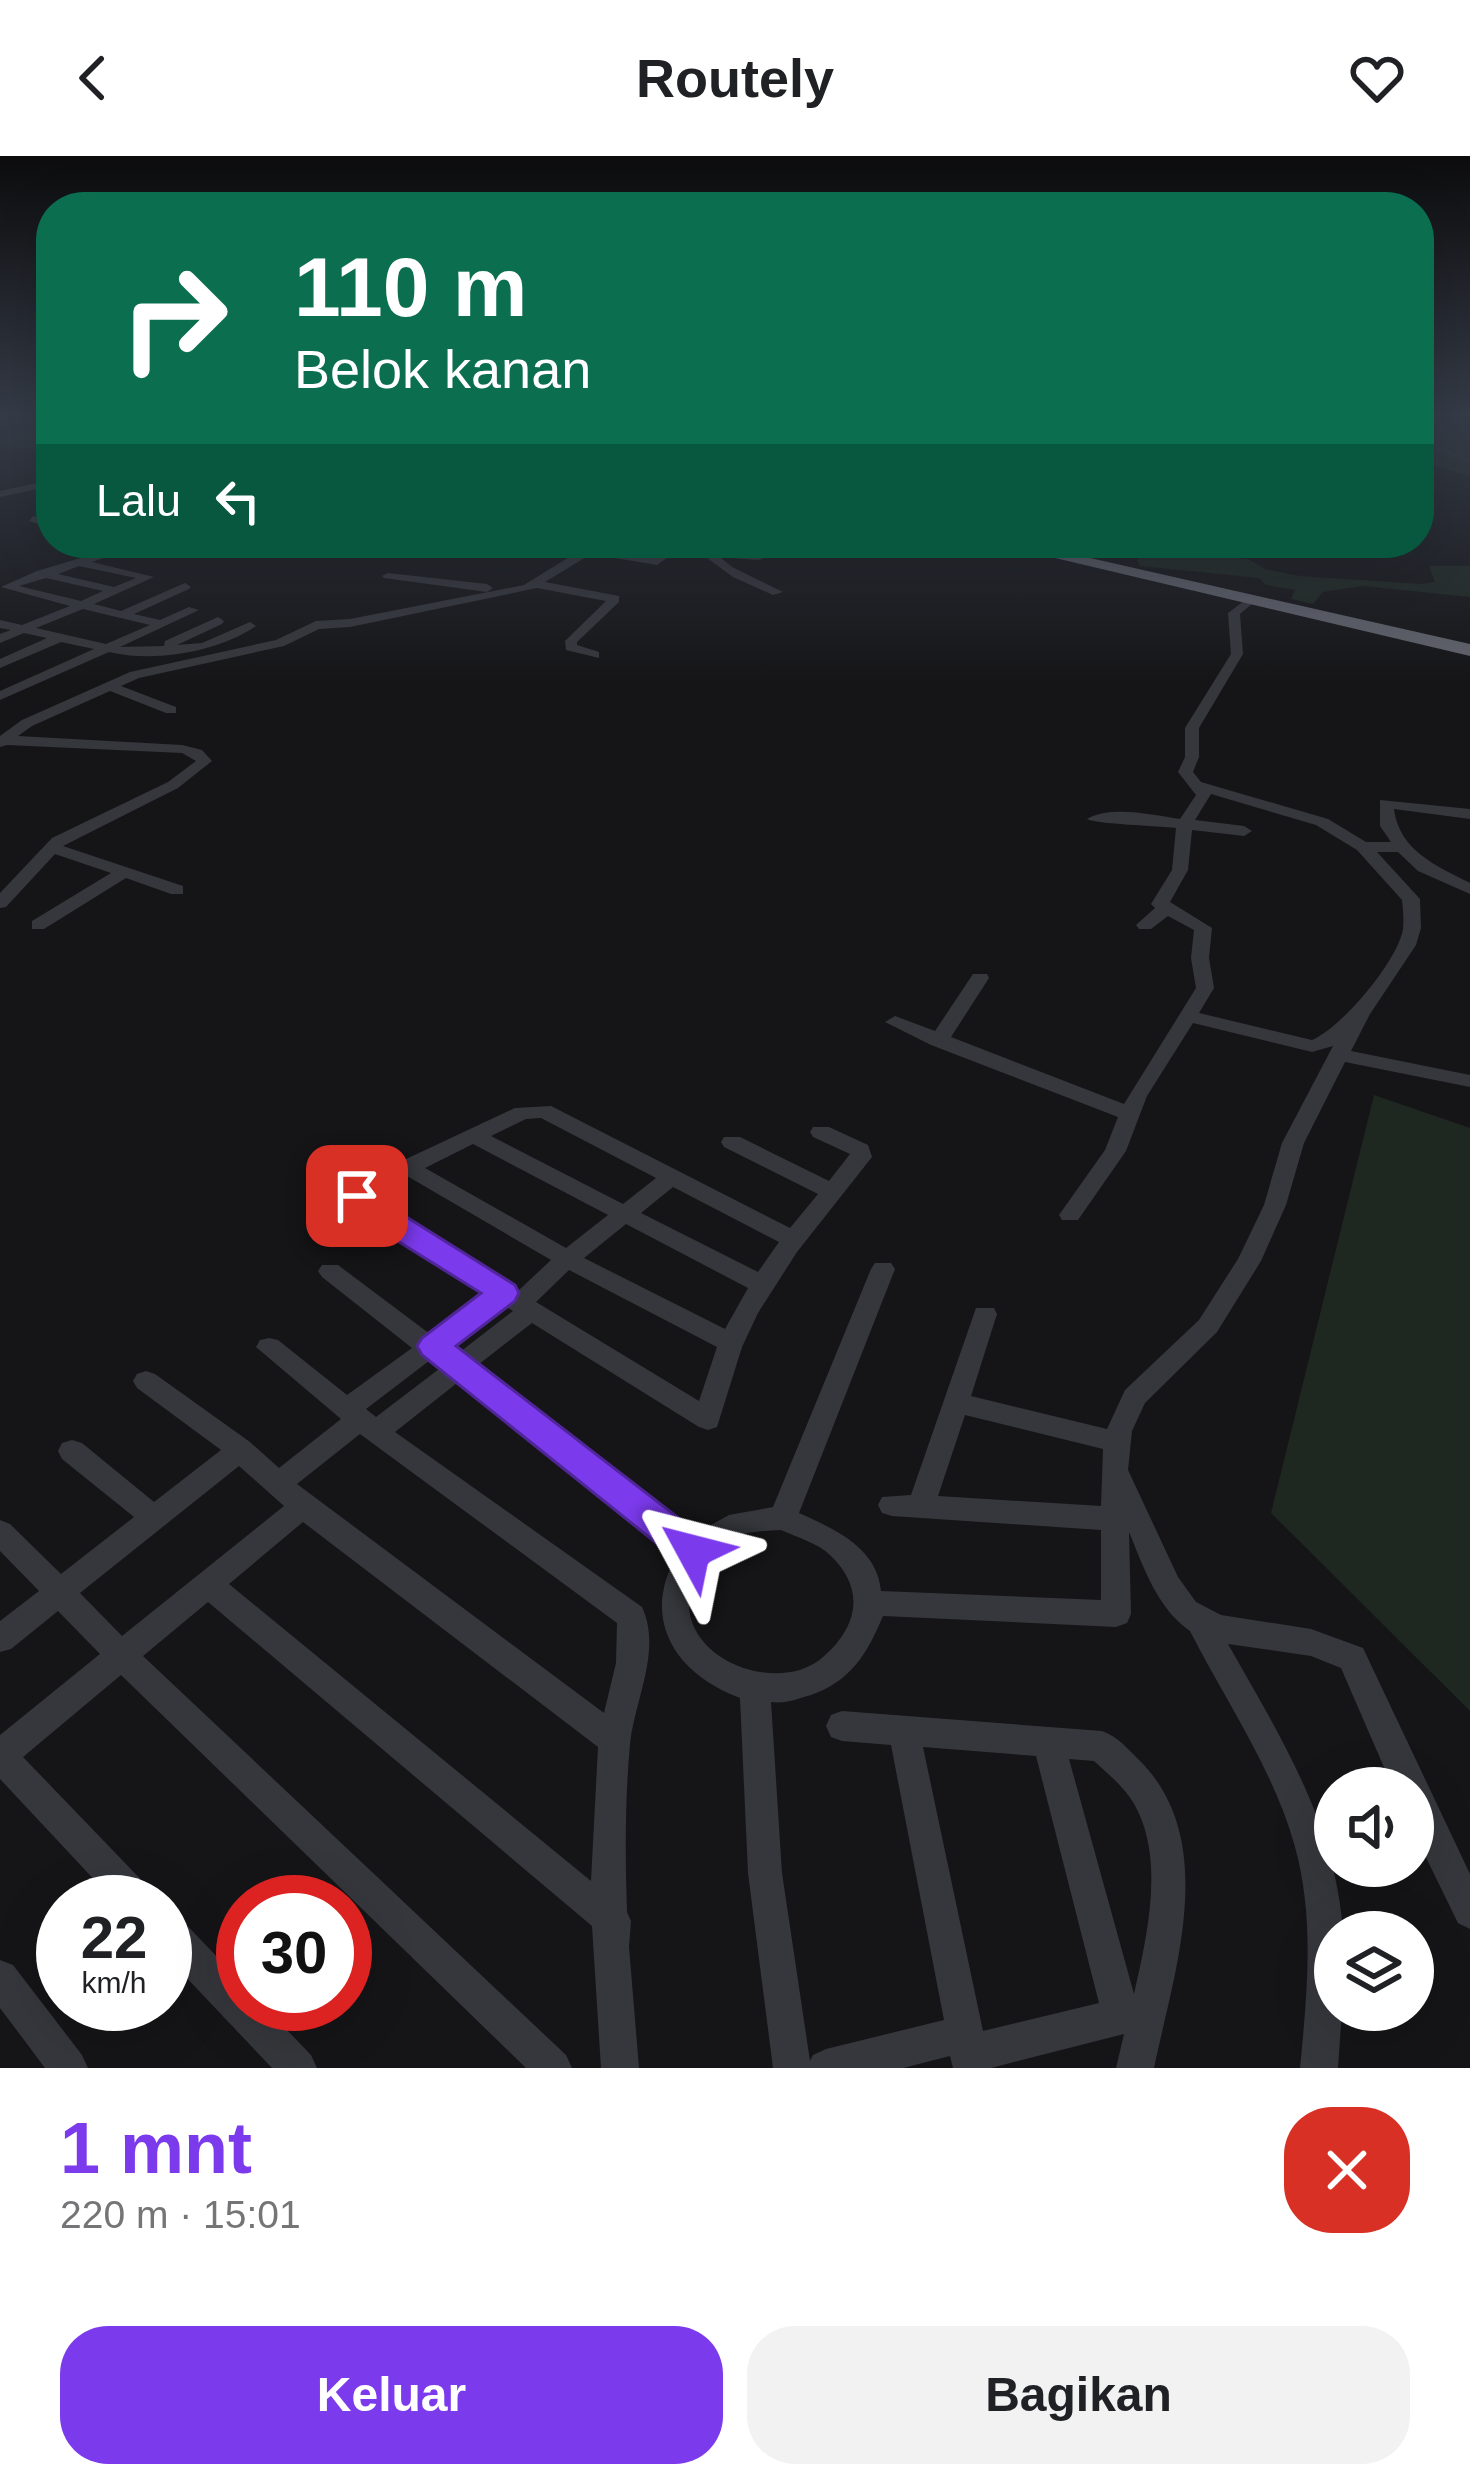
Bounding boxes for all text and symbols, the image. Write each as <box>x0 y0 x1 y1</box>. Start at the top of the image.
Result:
icon: back <box>60 45 126 111</box>
icon: heart <box>1344 45 1410 111</box>
text: Routely <box>636 48 834 108</box>
icon: right <box>96 240 252 396</box>
text: 110 m <box>294 240 528 334</box>
text: Belok kanan <box>294 339 591 399</box>
icon: left <box>205 468 271 534</box>
text: Lalu <box>96 475 181 526</box>
pin <box>306 1145 408 1247</box>
icon: arrive <box>324 1163 390 1229</box>
position arrow <box>630 1488 756 1614</box>
map controls <box>1314 1767 1434 2031</box>
button: sound <box>1314 1767 1434 1887</box>
speed limit sign: 30 <box>216 1875 372 2031</box>
text: 22 <box>81 1904 147 1971</box>
button: layers <box>1314 1911 1434 2031</box>
text: km/h <box>81 1966 147 1999</box>
button: close <box>1284 2107 1410 2233</box>
text: 1 mnt <box>60 2108 252 2188</box>
text: 220 m · 15:01 <box>60 2193 301 2236</box>
button: Keluar <box>60 2326 723 2464</box>
button: Bagikan <box>747 2326 1410 2464</box>

